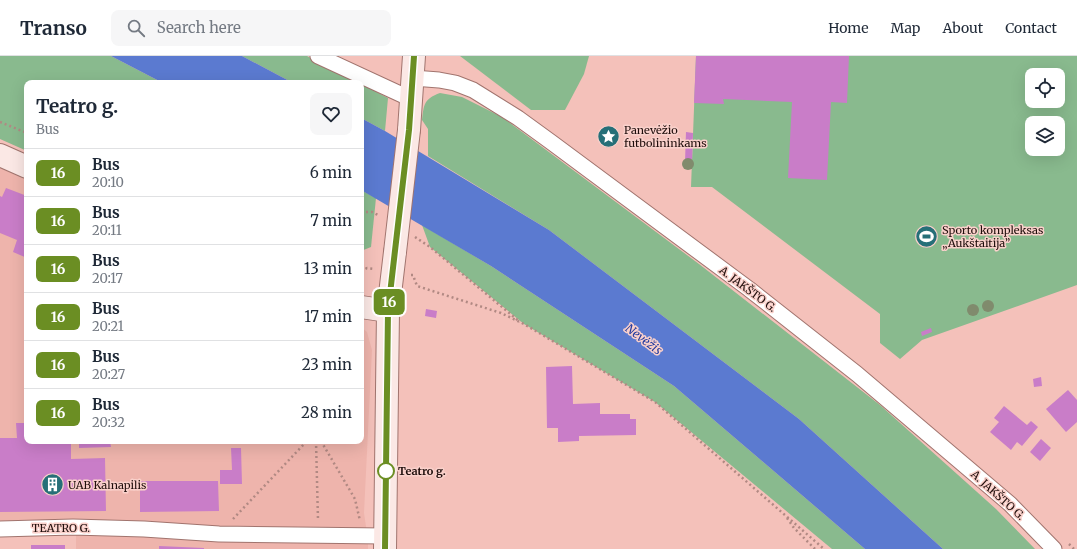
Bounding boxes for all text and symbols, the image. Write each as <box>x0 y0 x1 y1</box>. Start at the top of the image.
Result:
search box <box>111 10 391 46</box>
text: Transo <box>20 16 87 40</box>
icon: search <box>125 17 147 39</box>
text: Search here <box>157 18 241 37</box>
text: Home <box>828 19 869 37</box>
text: Map <box>891 19 920 37</box>
text: About <box>942 19 983 37</box>
text: Contact <box>1005 19 1057 37</box>
map controls <box>1025 68 1065 156</box>
button: locate <box>1025 68 1065 108</box>
button: heart <box>310 93 352 135</box>
text: Teatro g. <box>36 94 118 118</box>
button: layers <box>1025 116 1065 156</box>
text: Bus <box>36 121 59 138</box>
place icon: Panevėžio futbolininkams <box>595 123 621 149</box>
place label: Panevėžio futbolininkams <box>624 123 707 150</box>
text: Bus <box>92 155 120 174</box>
text: 6 min <box>310 163 352 182</box>
text: 16 <box>51 164 65 182</box>
text: 20:10 <box>92 174 124 191</box>
text: Bus <box>92 203 120 222</box>
text: 7 min <box>310 211 352 230</box>
text: 16 <box>51 212 65 230</box>
text: 20:11 <box>92 222 122 239</box>
sports icon: Sporto kompleksas „Aukštaitija” <box>914 223 940 249</box>
place label: Sporto kompleksas „Aukštaitija” <box>942 223 1043 250</box>
text: Bus <box>92 251 120 270</box>
text: 13 min <box>304 259 352 278</box>
text: 16 <box>51 260 65 278</box>
street label: A. JAKŠTO G. <box>716 262 779 315</box>
text: 20:17 <box>92 270 123 287</box>
line badge: 16 <box>371 289 407 315</box>
text: 16 <box>382 293 396 311</box>
text: Bus <box>92 299 120 318</box>
text: 17 min <box>304 307 352 326</box>
text: 16 <box>51 308 65 326</box>
text: 20:21 <box>92 318 124 335</box>
water label: Nevėžis <box>623 320 665 358</box>
text: Bus <box>92 347 120 366</box>
text: 23 min <box>302 355 352 374</box>
text: 16 <box>51 356 65 374</box>
text: 20:27 <box>92 366 125 383</box>
text: Bus <box>92 395 120 414</box>
text: 28 min <box>301 403 352 422</box>
text: 16 <box>51 404 65 422</box>
text: 20:32 <box>92 414 125 431</box>
marker: Teatro g. <box>377 462 395 480</box>
place label: Teatro g. <box>398 464 446 478</box>
street label: A. JAKŠTO G. <box>967 467 1028 523</box>
building icon: UAB Kalnapilis <box>40 472 66 498</box>
place label: UAB Kalnapilis <box>68 478 146 492</box>
street label: TEATRO G. <box>32 521 90 535</box>

